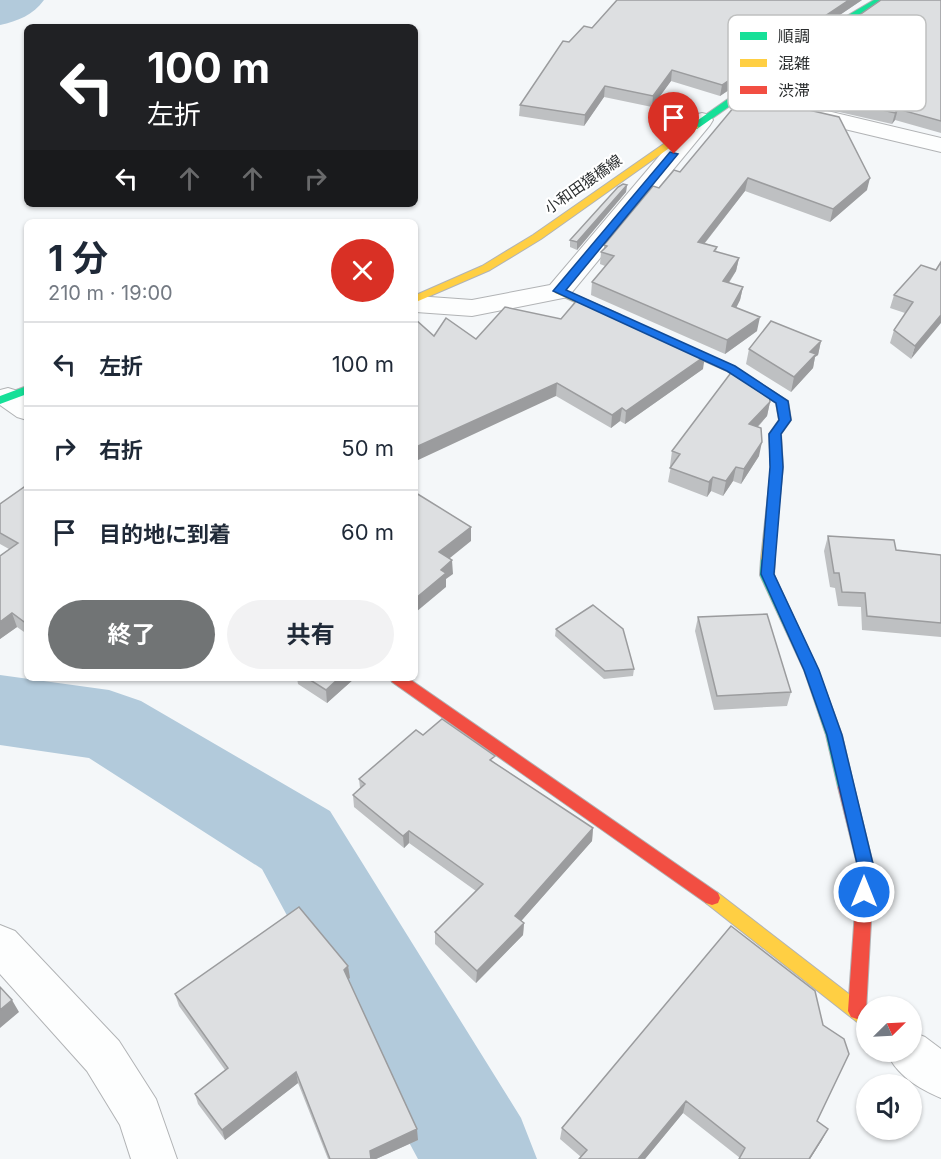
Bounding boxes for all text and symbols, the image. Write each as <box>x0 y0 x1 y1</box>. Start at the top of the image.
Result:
legend <box>728 15 926 111</box>
text: 順調 <box>778 26 810 46</box>
text: 100 m <box>147 42 270 93</box>
icon: left <box>48 48 126 126</box>
text: 混雑 <box>778 53 810 73</box>
text: 渋滞 <box>778 80 810 100</box>
pin <box>648 92 699 154</box>
text: 左折 <box>147 98 201 131</box>
icon: arrive <box>657 101 690 134</box>
street label: 小和田猿橋線 <box>541 150 625 218</box>
icon: left <box>110 162 143 195</box>
icon: ahead <box>173 162 206 195</box>
icon: ahead <box>236 162 269 195</box>
icon: right <box>299 162 332 195</box>
text: 1 分 <box>48 236 108 280</box>
button: close <box>331 239 394 302</box>
text: 210 m · 19:00 <box>48 281 173 305</box>
icon: left <box>48 348 81 381</box>
text: 100 m <box>332 351 394 377</box>
text: 左折 <box>99 353 143 379</box>
icon: right <box>48 432 81 465</box>
text: 50 m <box>341 435 394 461</box>
text: 右折 <box>99 437 143 463</box>
icon: arrive <box>48 516 81 549</box>
text: 60 m <box>341 519 394 545</box>
text: 目的地に到着 <box>99 521 231 547</box>
button: 終了 <box>48 600 215 669</box>
button: 共有 <box>227 600 394 669</box>
position arrow <box>832 860 896 924</box>
north arrow <box>856 996 922 1062</box>
map controls <box>856 996 922 1140</box>
button: sound <box>856 1074 922 1140</box>

